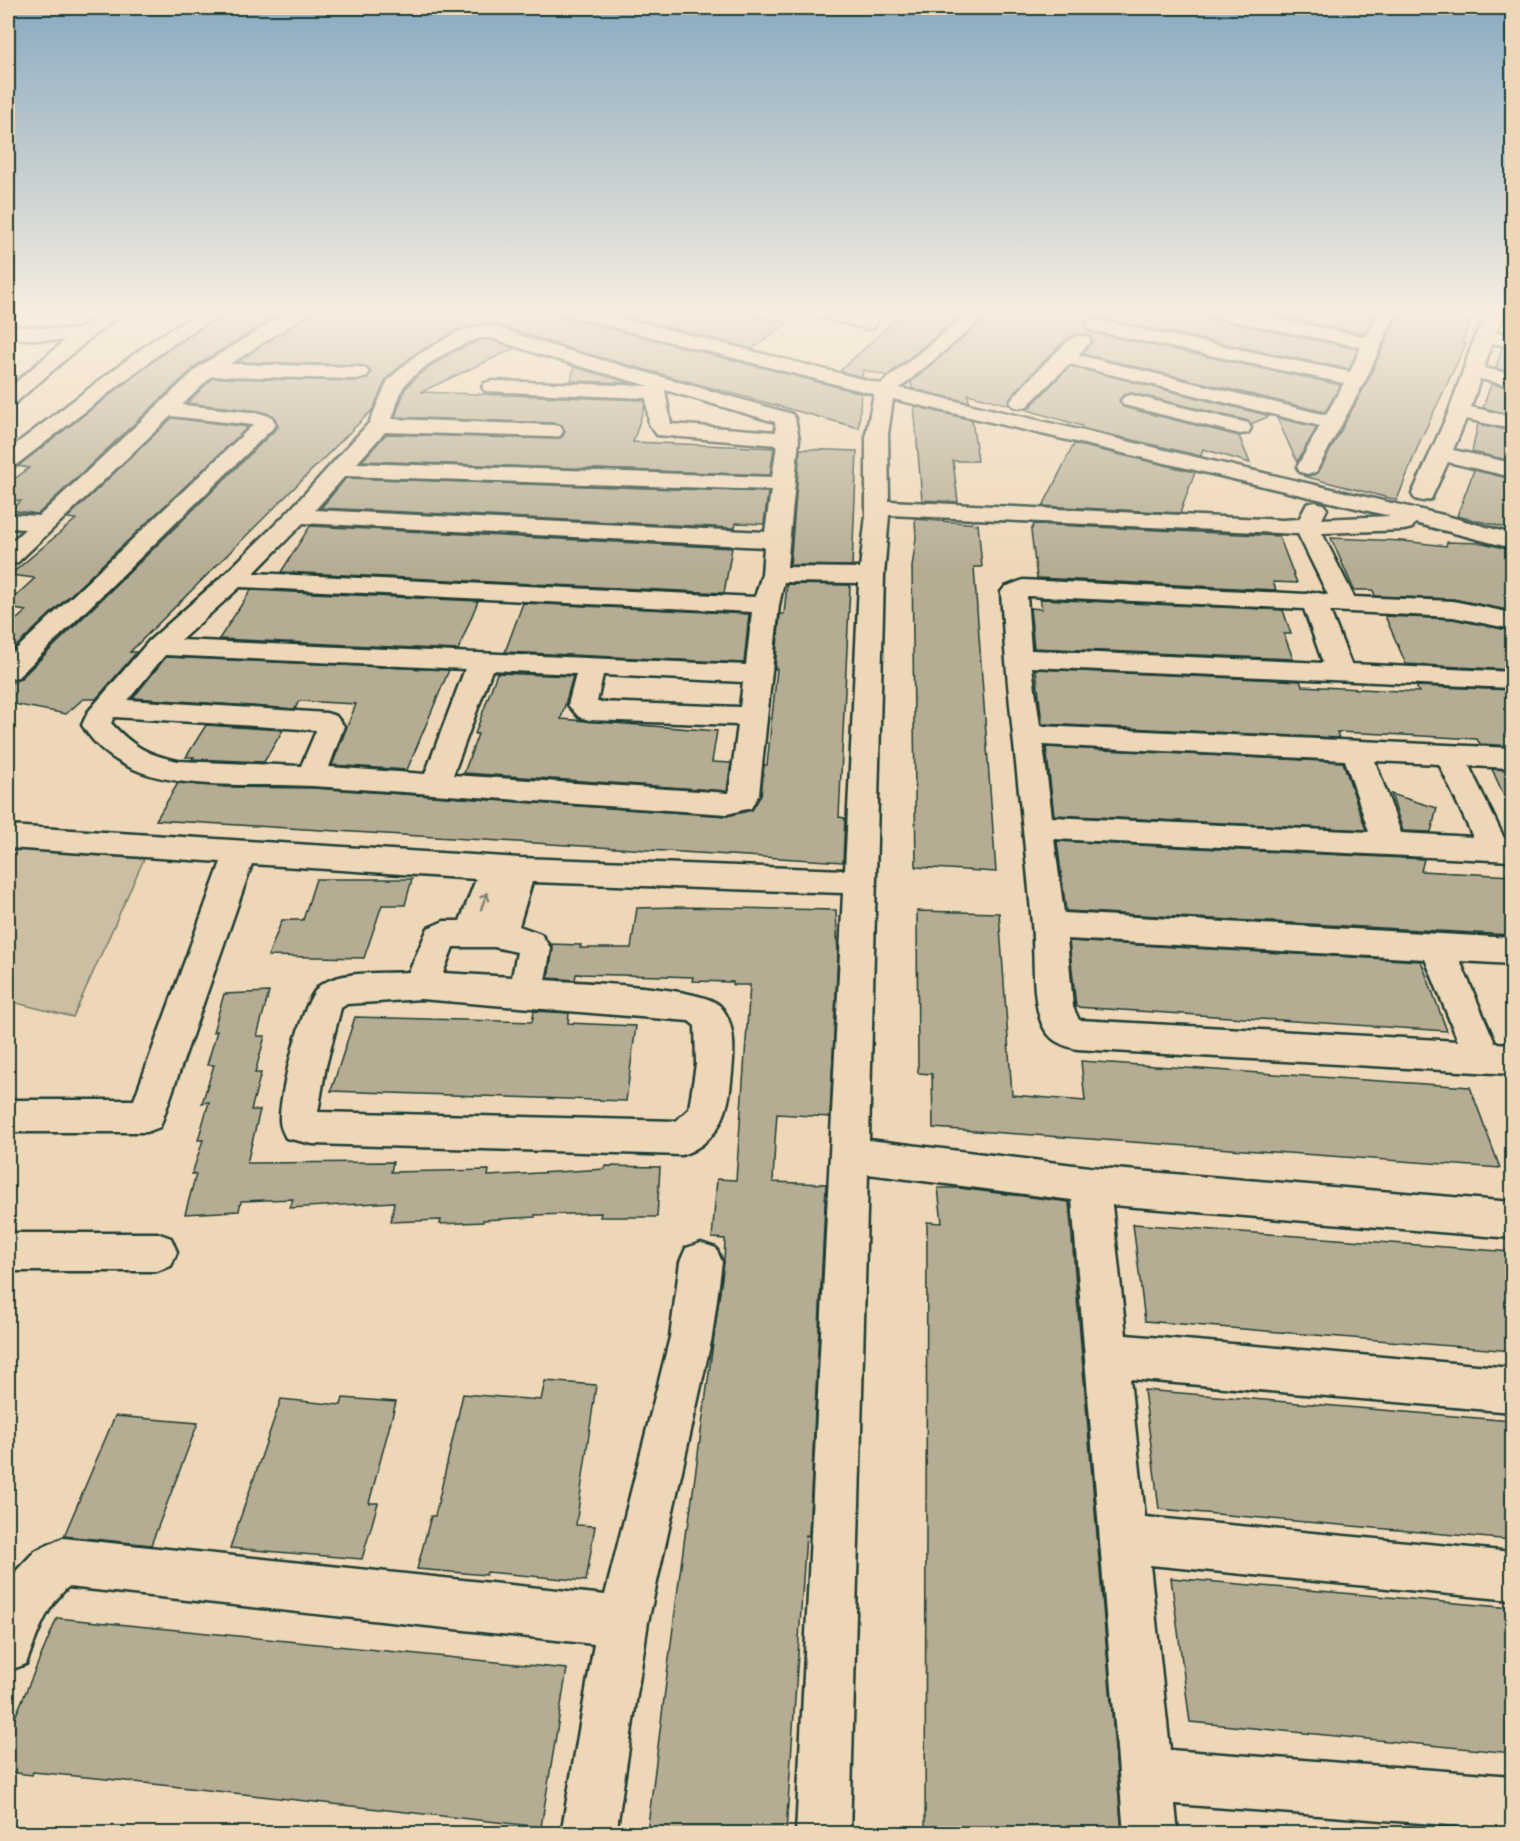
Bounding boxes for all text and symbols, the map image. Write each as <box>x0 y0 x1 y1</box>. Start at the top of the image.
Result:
one-way arrow <box>479 892 490 911</box>

